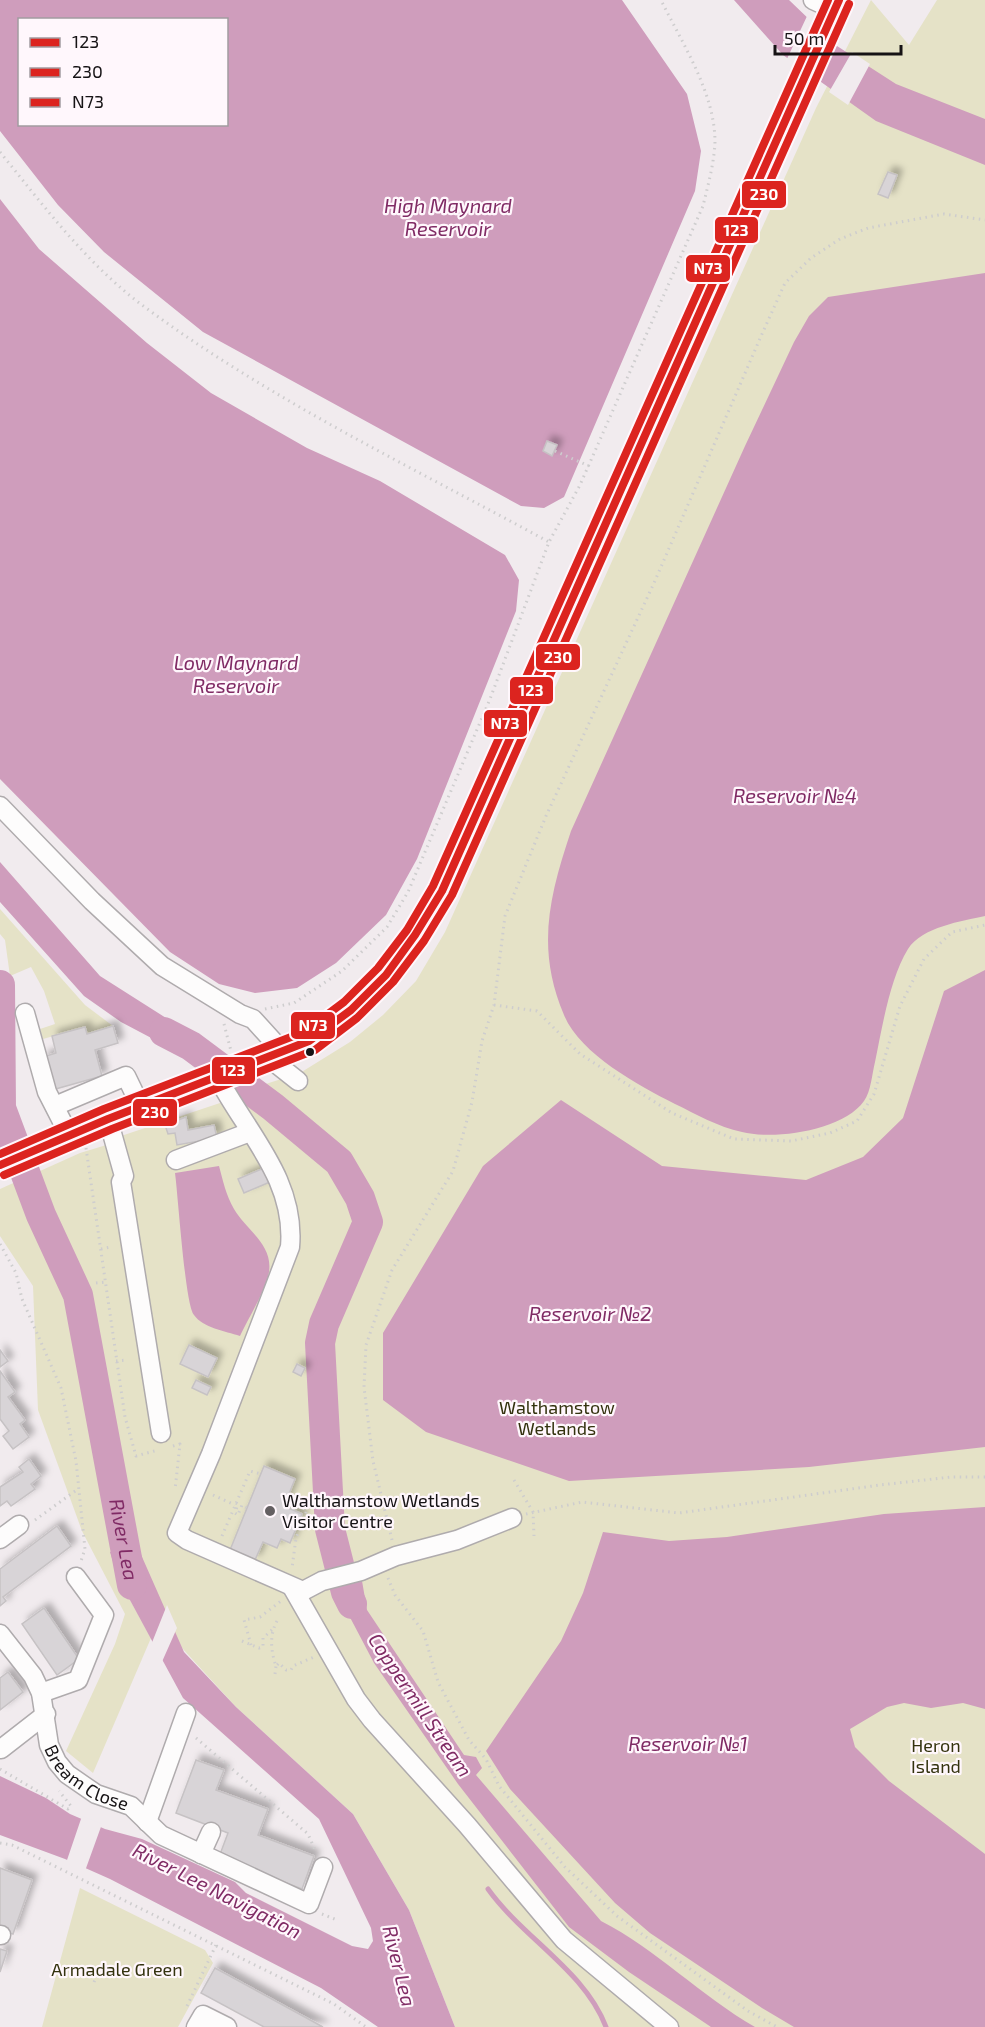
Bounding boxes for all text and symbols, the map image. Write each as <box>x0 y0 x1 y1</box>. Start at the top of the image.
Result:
legend <box>18 18 228 126</box>
scale bar <box>775 18 901 56</box>
text: 50 m <box>784 27 824 49</box>
text: 123 <box>72 30 99 52</box>
text: 230 <box>72 60 103 82</box>
text: N73 <box>72 90 104 112</box>
line badge: 230 <box>741 180 787 209</box>
text: 230 <box>750 184 778 203</box>
water label: High Maynard Reservoir <box>384 193 512 240</box>
line badge: 123 <box>714 216 759 244</box>
text: 123 <box>723 220 749 239</box>
line badge: N73 <box>685 254 731 283</box>
text: N73 <box>693 258 723 277</box>
line badge: 230 <box>535 643 581 671</box>
text: 230 <box>544 647 572 666</box>
water label: Low Maynard Reservoir <box>174 650 299 697</box>
line badge: 123 <box>509 676 554 705</box>
text: 123 <box>518 680 544 699</box>
line badge: N73 <box>483 709 528 738</box>
text: N73 <box>490 713 520 732</box>
water label: Reservoir №4 <box>733 783 857 807</box>
line badge: N73 <box>290 1011 336 1040</box>
text: N73 <box>298 1015 328 1034</box>
unlabelled marker <box>304 1046 316 1058</box>
line badge: 123 <box>211 1056 256 1085</box>
text: 123 <box>220 1060 246 1079</box>
line badge: 230 <box>132 1098 178 1127</box>
text: 230 <box>141 1102 169 1121</box>
water label: Reservoir №2 <box>529 1301 651 1325</box>
park label: Walthamstow Wetlands <box>499 1396 615 1439</box>
place label: Walthamstow Wetlands Visitor Centre <box>282 1489 480 1532</box>
water label: River Lea <box>105 1496 144 1582</box>
marker: Walthamstow Wetlands Visitor Centre <box>263 1504 277 1518</box>
water label: Coppermill Stream <box>364 1628 478 1781</box>
water label: Reservoir №1 <box>628 1731 748 1755</box>
park label: Heron Island <box>911 1734 961 1777</box>
street label: Bream Close <box>40 1741 132 1814</box>
water label: River Lee Navigation <box>129 1837 306 1943</box>
water label: River Lea <box>378 1923 422 2009</box>
park label: Armadale Green <box>51 1958 183 1980</box>

